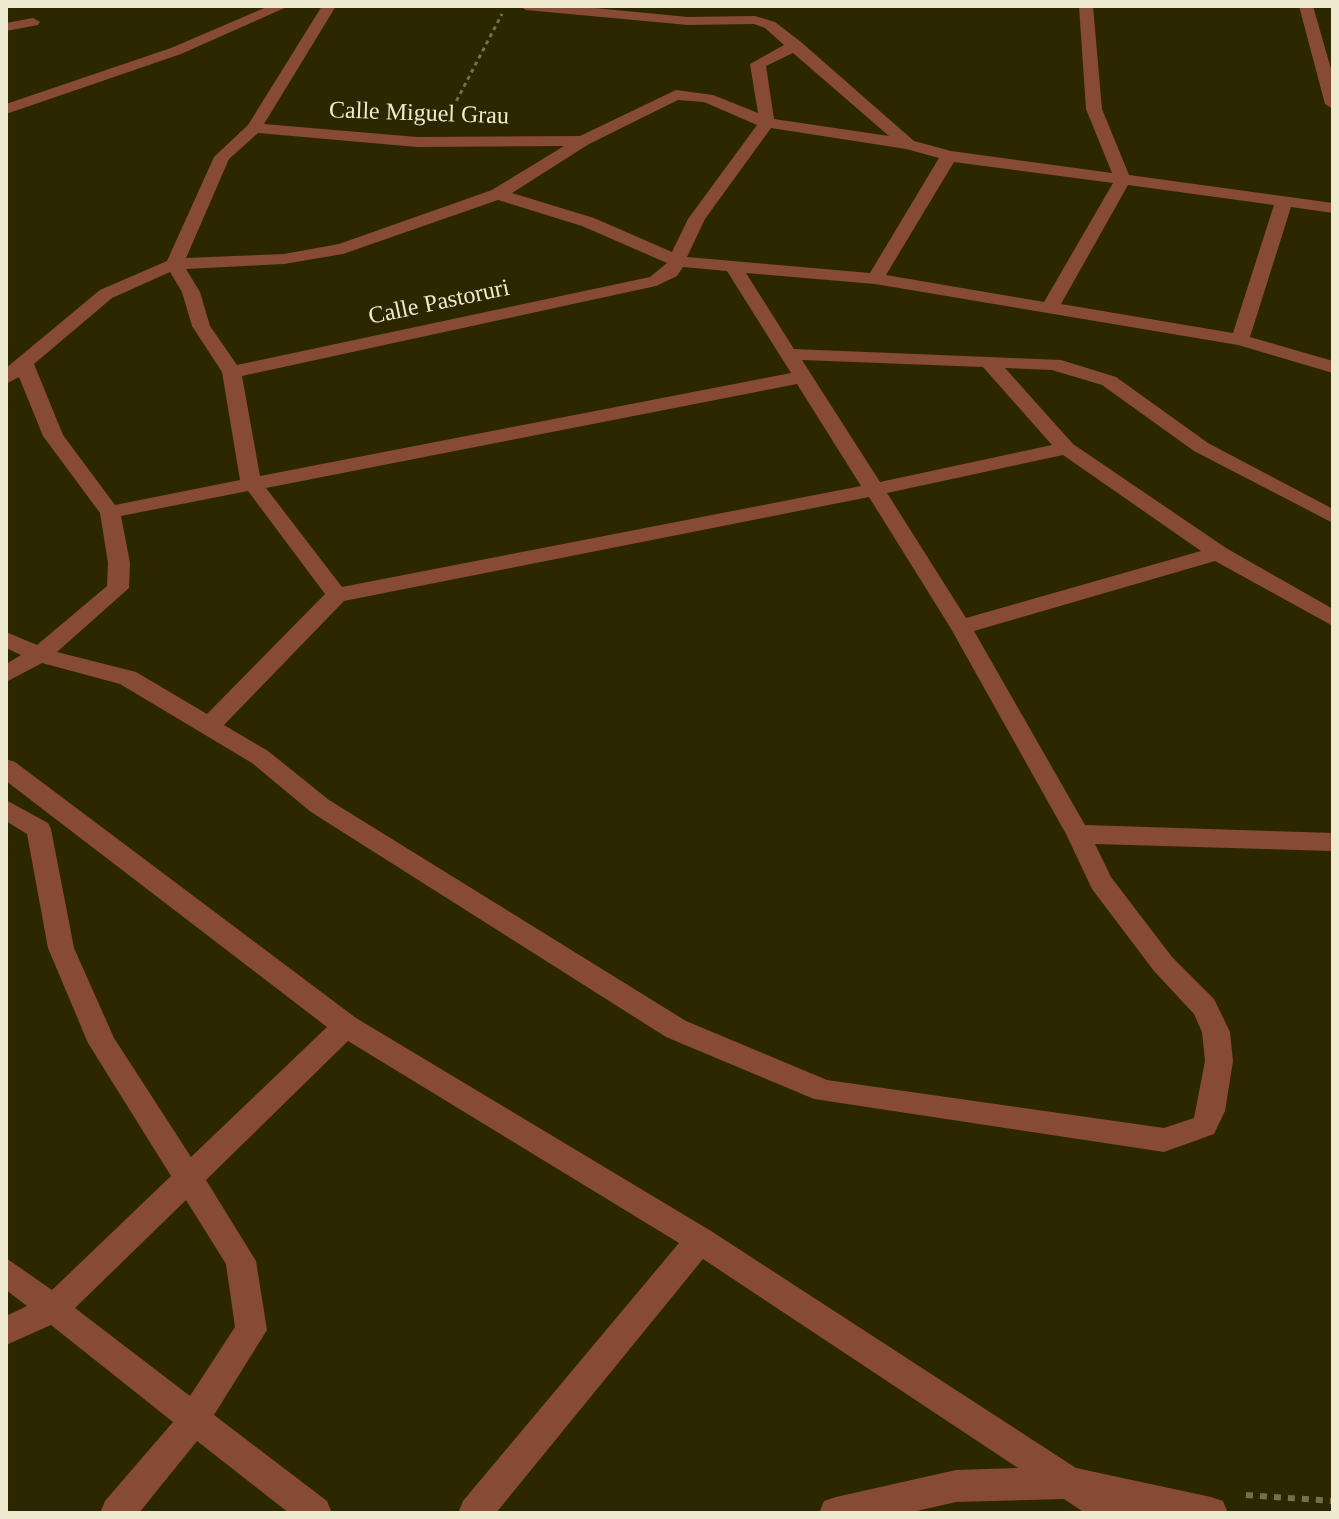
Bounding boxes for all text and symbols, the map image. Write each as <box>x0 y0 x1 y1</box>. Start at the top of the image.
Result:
street label: Calle Miguel Grau <box>329 96 509 132</box>
street label: Calle Pastoruri <box>366 274 512 332</box>

